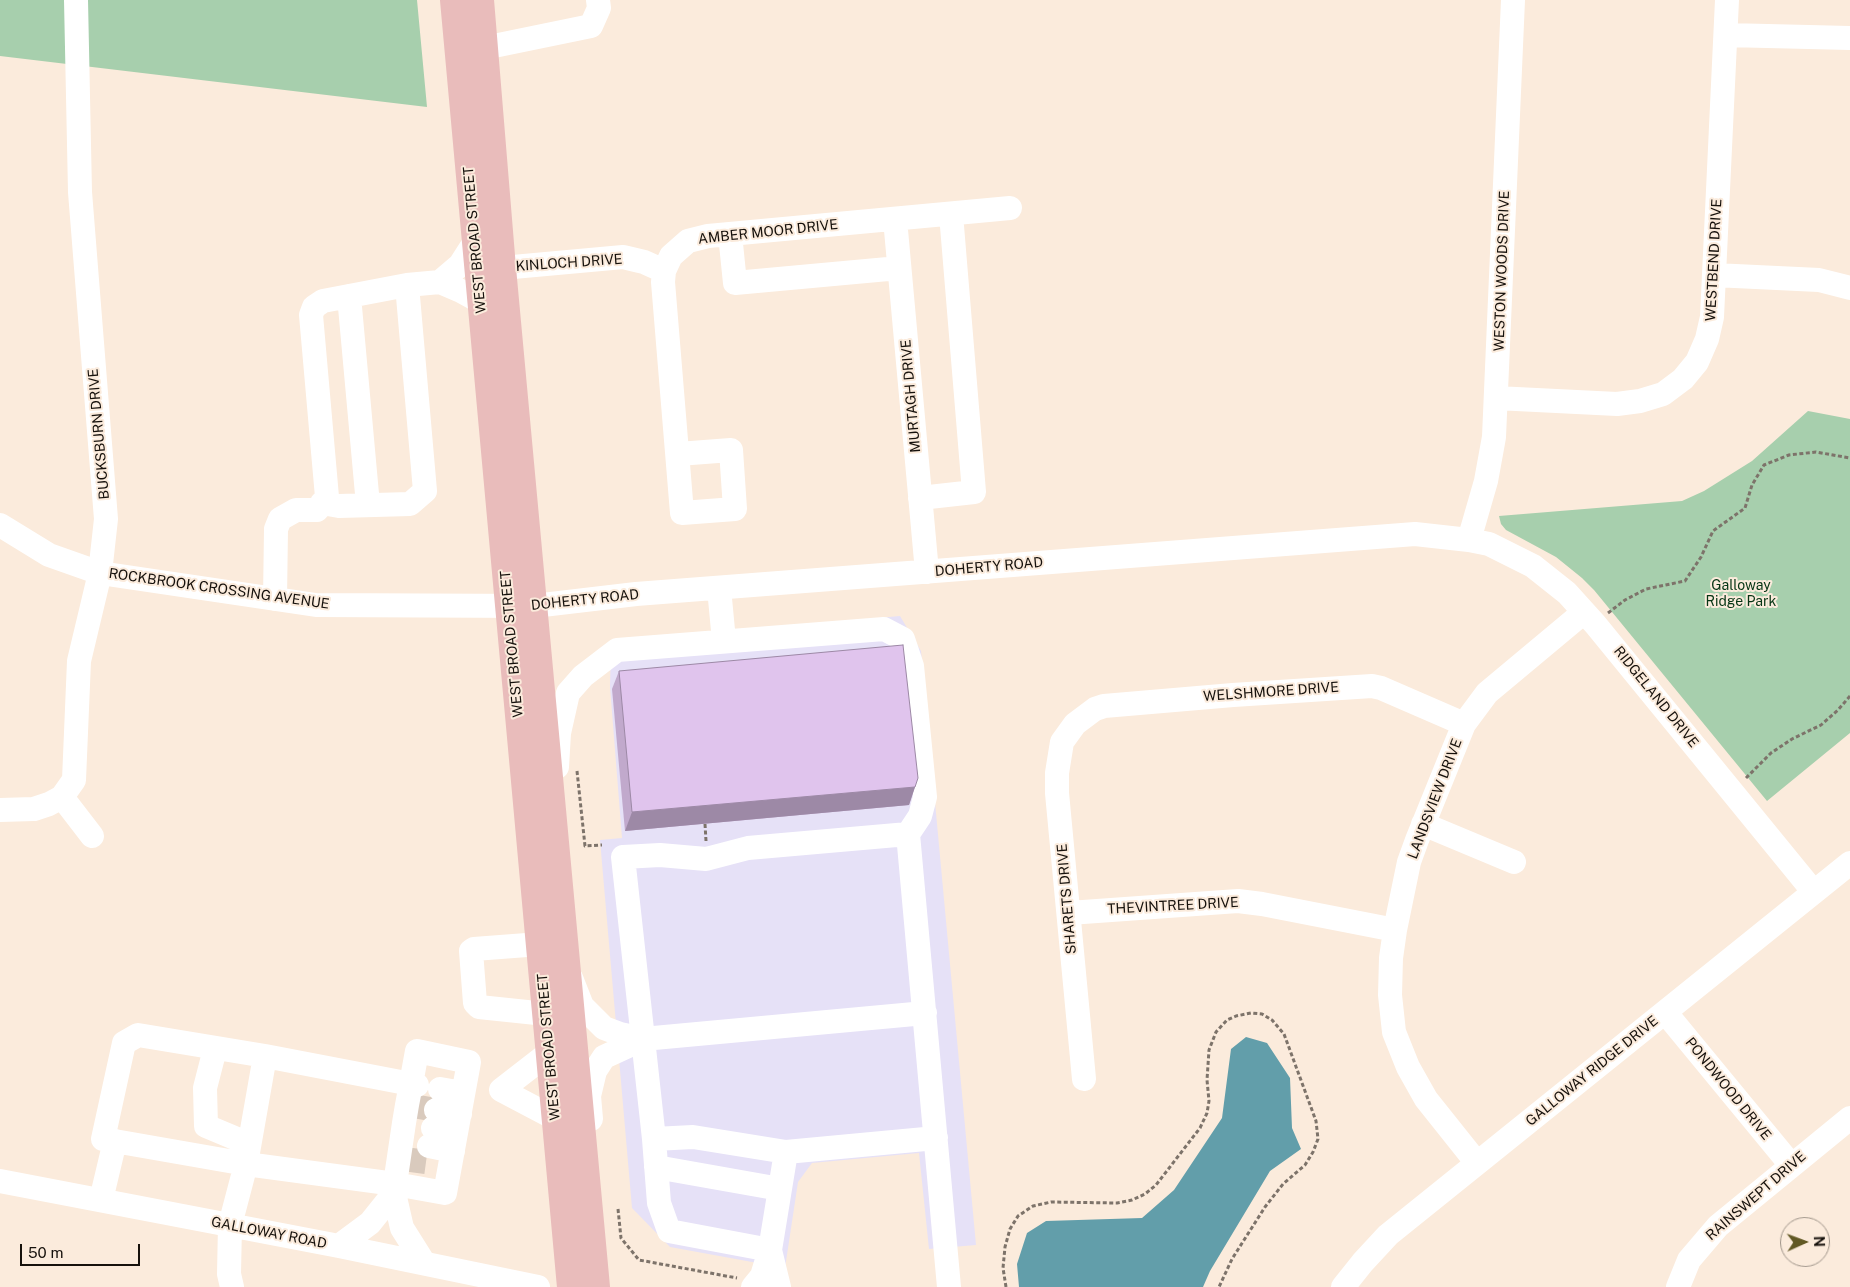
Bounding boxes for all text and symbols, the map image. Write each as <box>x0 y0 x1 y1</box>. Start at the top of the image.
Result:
street label: WEST BROAD STREET <box>460 166 490 314</box>
street label: WESTON WOODS DRIVE <box>1491 190 1513 352</box>
street label: WESTBEND DRIVE <box>1702 198 1726 322</box>
street label: AMBER MOOR DRIVE <box>697 216 839 248</box>
street label: KINLOCH DRIVE <box>515 251 623 275</box>
street label: MURTAGH DRIVE <box>898 339 924 453</box>
street label: BUCKSBURN DRIVE <box>85 368 113 500</box>
street label: DOHERTY ROAD <box>934 554 1044 580</box>
street label: ROCKBROOK CROSSING AVENUE <box>108 565 330 613</box>
street label: WEST BROAD STREET <box>497 570 527 718</box>
park label: Galloway Ridge Park <box>1706 578 1776 610</box>
street label: DOHERTY ROAD <box>530 586 640 614</box>
street label: RIDGELAND DRIVE <box>1610 643 1702 751</box>
street label: WELSHMORE DRIVE <box>1203 679 1339 705</box>
street label: LANDSVIEW DRIVE <box>1404 736 1466 862</box>
street label: SHARETS DRIVE <box>1054 843 1080 955</box>
street label: THEVINTREE DRIVE <box>1107 894 1239 918</box>
street label: WEST BROAD STREET <box>534 973 564 1121</box>
street label: GALLOWAY RIDGE DRIVE <box>1522 1012 1662 1130</box>
street label: PONDWOOD DRIVE <box>1681 1034 1775 1144</box>
street label: RAINSWEPT DRIVE <box>1703 1148 1809 1244</box>
street label: GALLOWAY ROAD <box>210 1214 328 1252</box>
north arrow <box>1780 1217 1830 1267</box>
scale bar <box>22 1234 142 1266</box>
text: N <box>1811 1236 1827 1247</box>
text: 50 m <box>28 1244 63 1261</box>

